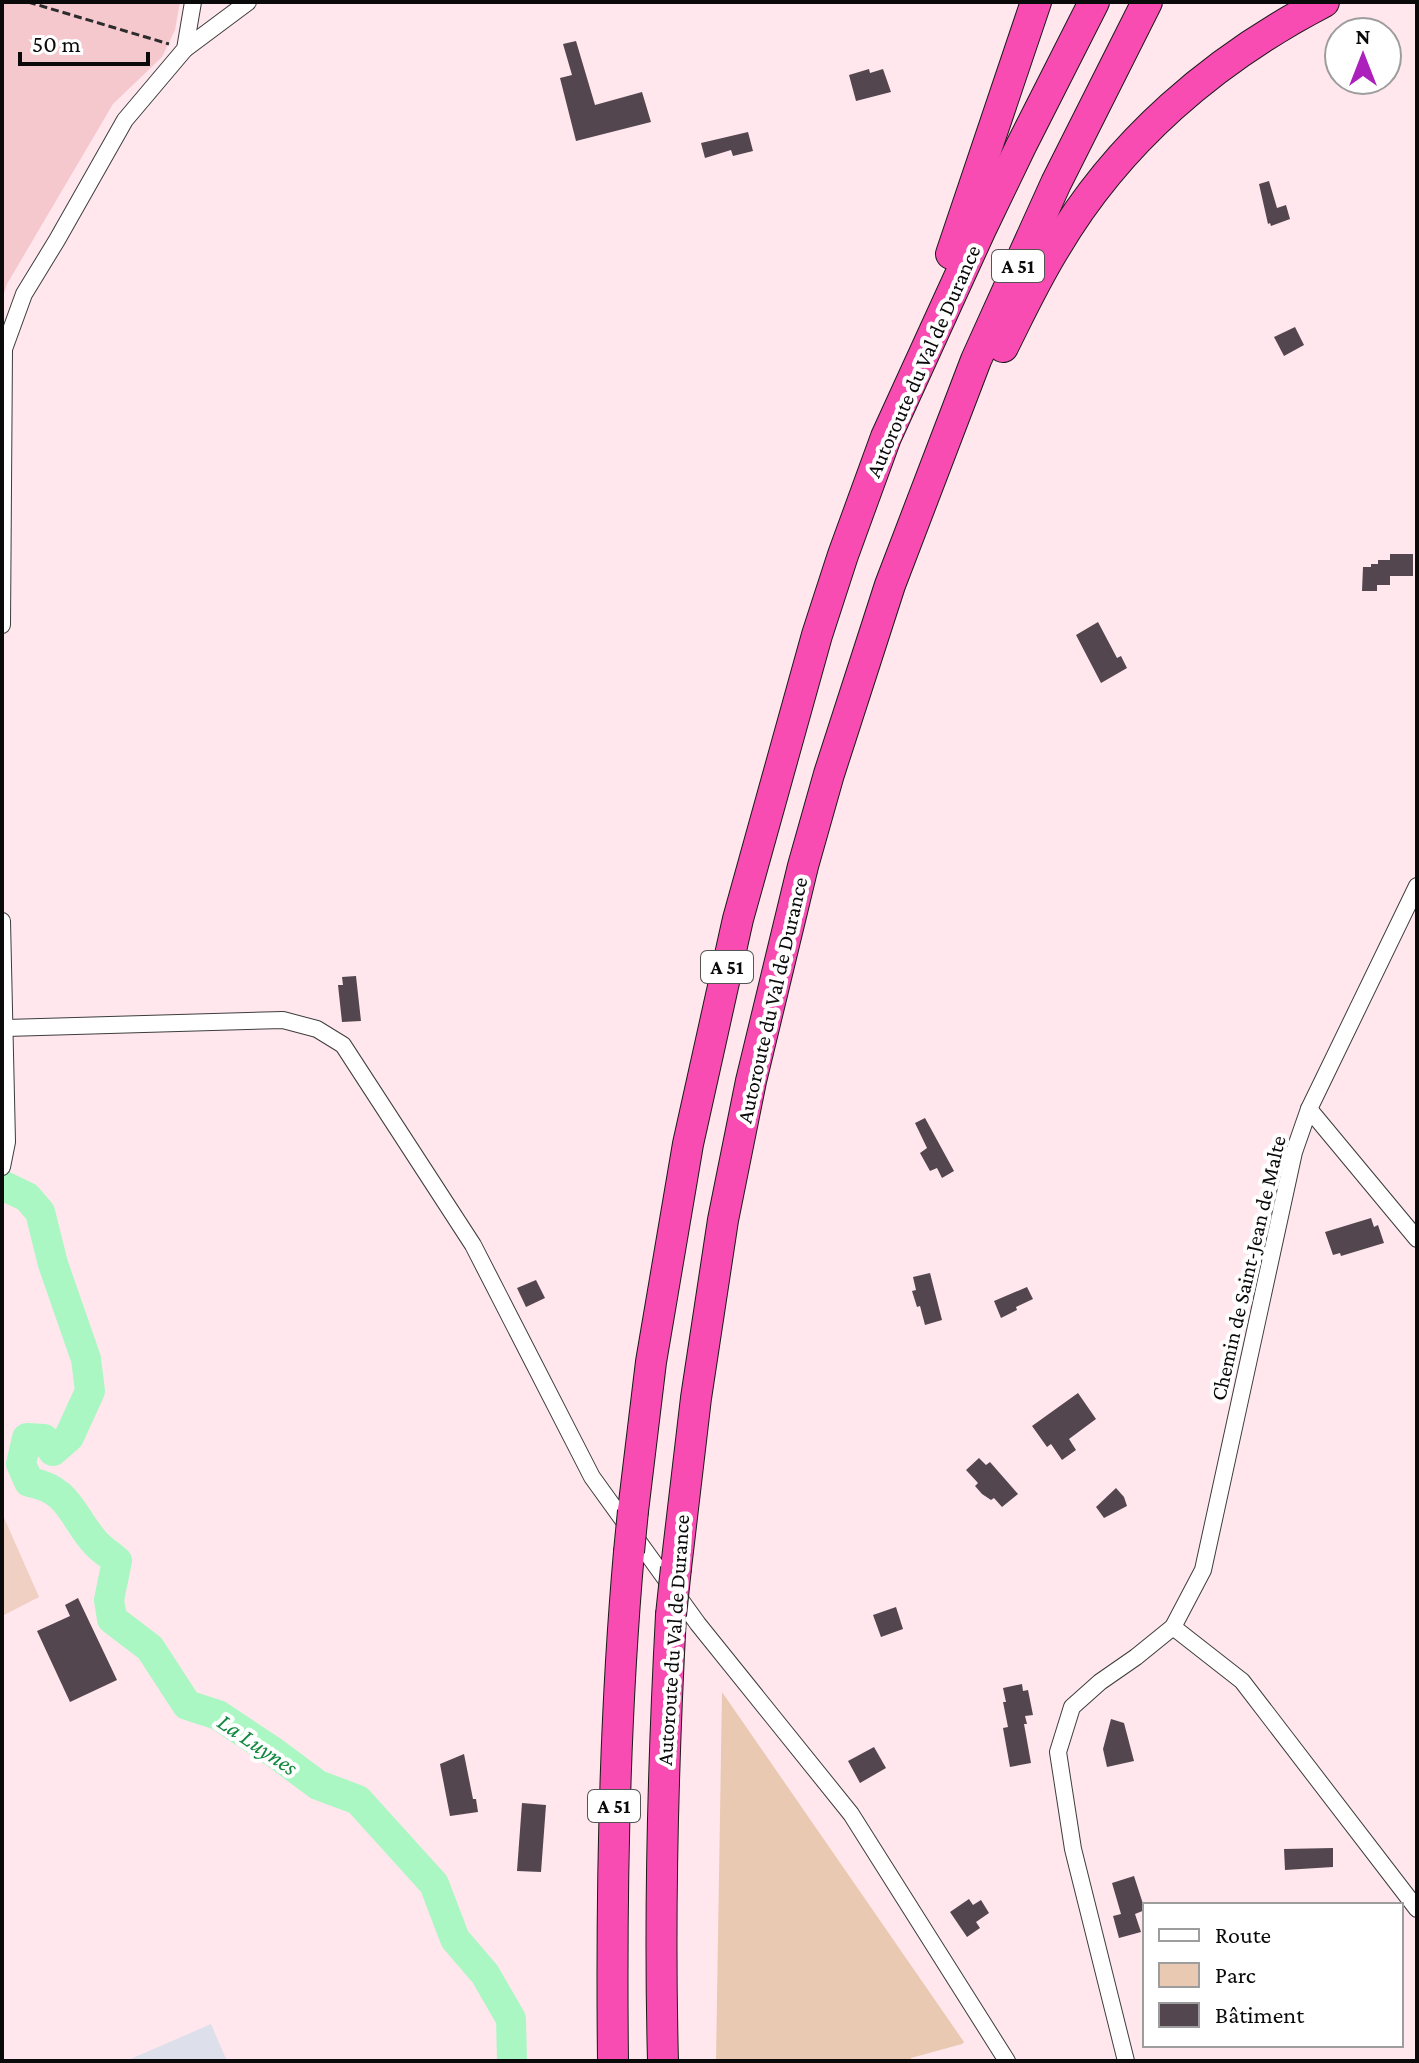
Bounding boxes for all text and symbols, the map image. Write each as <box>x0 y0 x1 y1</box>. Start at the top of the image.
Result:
scale bar <box>20 16 148 66</box>
north arrow <box>1323 16 1403 96</box>
text: N <box>1356 24 1371 49</box>
text: 50 m <box>32 30 81 57</box>
street label: Autoroute du Val de Durance <box>860 241 986 481</box>
road number: A 51 <box>992 250 1044 282</box>
street label: Autoroute du Val de Durance <box>732 875 812 1125</box>
road number: A 51 <box>701 951 753 983</box>
street label: Chemin de Saint-Jean de Malte <box>1205 1133 1291 1403</box>
street label: Autoroute du Val de Durance <box>652 1514 694 1766</box>
water label: La Luynes <box>213 1708 304 1781</box>
road number: A 51 <box>588 1790 640 1822</box>
legend <box>1143 1903 1403 2047</box>
text: Route <box>1215 1921 1271 1948</box>
text: Parc <box>1215 1961 1256 1988</box>
text: Bâtiment <box>1215 2001 1305 2028</box>

